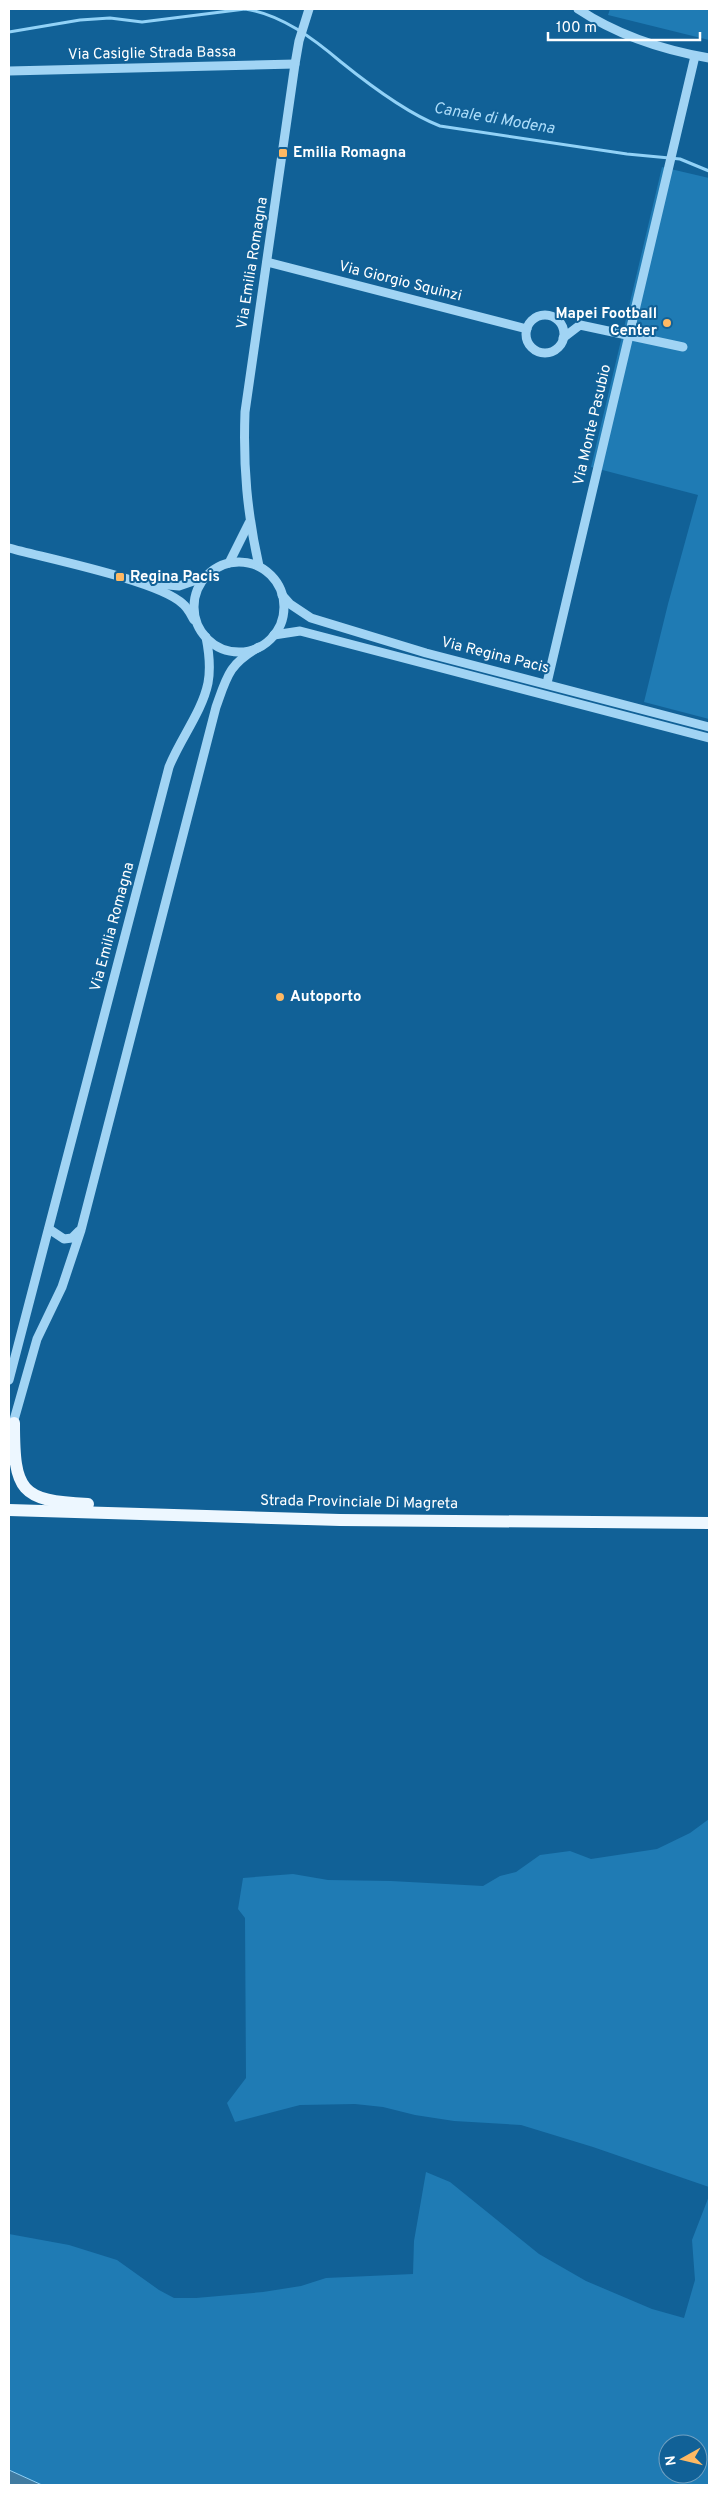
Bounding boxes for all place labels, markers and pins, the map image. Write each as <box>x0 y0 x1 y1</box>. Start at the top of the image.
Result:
place label: Emilia Romagna <box>293 144 406 163</box>
marker: Emilia Romagna <box>277 147 289 159</box>
place label: Mapei Football Center <box>555 305 658 341</box>
marker: Mapei Football Center <box>661 317 673 329</box>
place label: Regina Pacis <box>130 568 220 587</box>
marker: Regina Pacis <box>114 571 126 583</box>
place label: Autoporto <box>290 988 362 1007</box>
marker: Autoporto <box>274 991 286 1003</box>

